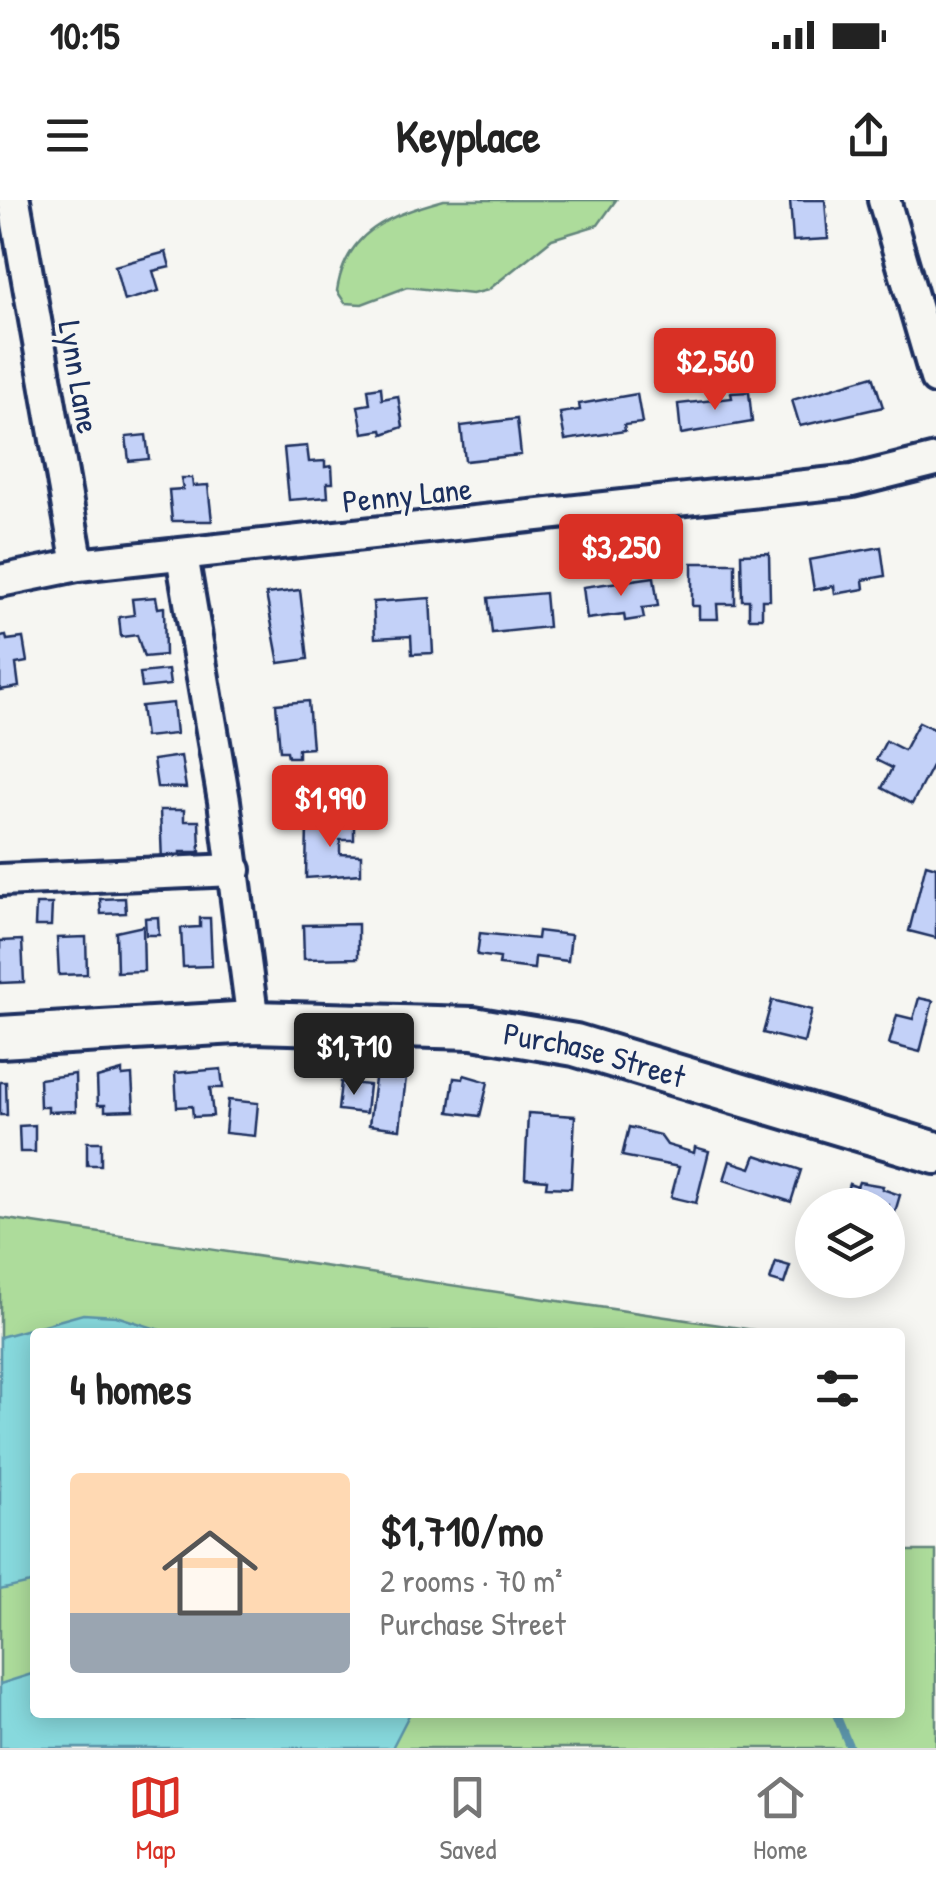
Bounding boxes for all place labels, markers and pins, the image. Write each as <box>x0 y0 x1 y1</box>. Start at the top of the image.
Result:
pin: $2,560 <box>634 328 796 413</box>
pin: $3,250 <box>540 514 702 599</box>
pin: $1,990 <box>249 765 411 850</box>
pin: $1,710 <box>273 1013 435 1098</box>

